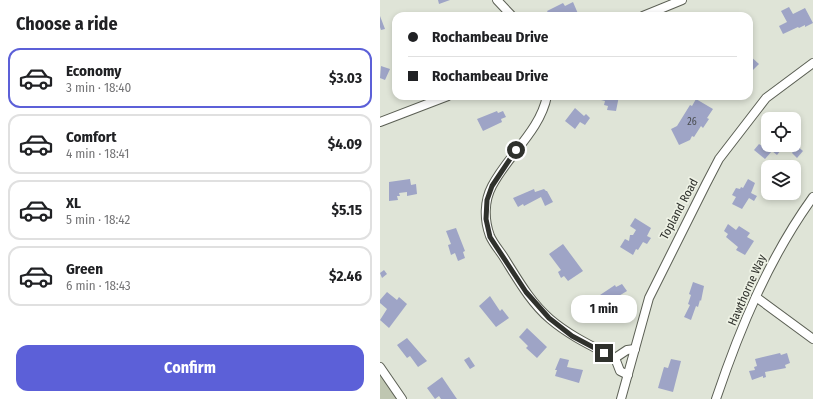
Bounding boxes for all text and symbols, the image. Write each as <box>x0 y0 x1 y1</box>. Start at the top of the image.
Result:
text: Choose a ride <box>16 13 118 35</box>
text: Rochambeau Drive <box>432 28 548 46</box>
icon: car <box>18 60 54 96</box>
text: Economy <box>66 62 121 80</box>
text: Rochambeau Drive <box>432 67 548 85</box>
text: $3.03 <box>329 69 362 87</box>
text: 3 min · 18:40 <box>66 80 131 95</box>
map controls <box>761 112 801 200</box>
button: locate <box>761 112 801 152</box>
house number: 26 <box>687 116 697 128</box>
icon: car <box>18 126 54 162</box>
text: Comfort <box>66 128 117 146</box>
text: $4.09 <box>328 135 362 153</box>
route start <box>507 141 525 159</box>
text: 4 min · 18:41 <box>66 146 129 161</box>
button: layers <box>761 160 801 200</box>
street label: Topland Road <box>657 176 701 242</box>
icon: car <box>18 192 54 228</box>
text: XL <box>66 194 81 212</box>
text: $5.15 <box>332 201 362 219</box>
text: 5 min · 18:42 <box>66 212 130 227</box>
street label: Hawthorne Way <box>725 252 769 328</box>
icon: car <box>18 258 54 294</box>
text: Green <box>66 260 103 278</box>
text: $2.46 <box>329 267 362 285</box>
text: 6 min · 18:43 <box>66 278 131 293</box>
callout: 1 min <box>571 295 637 323</box>
text: 1 min <box>590 301 618 316</box>
route end <box>595 344 613 362</box>
button: Confirm <box>16 345 364 391</box>

